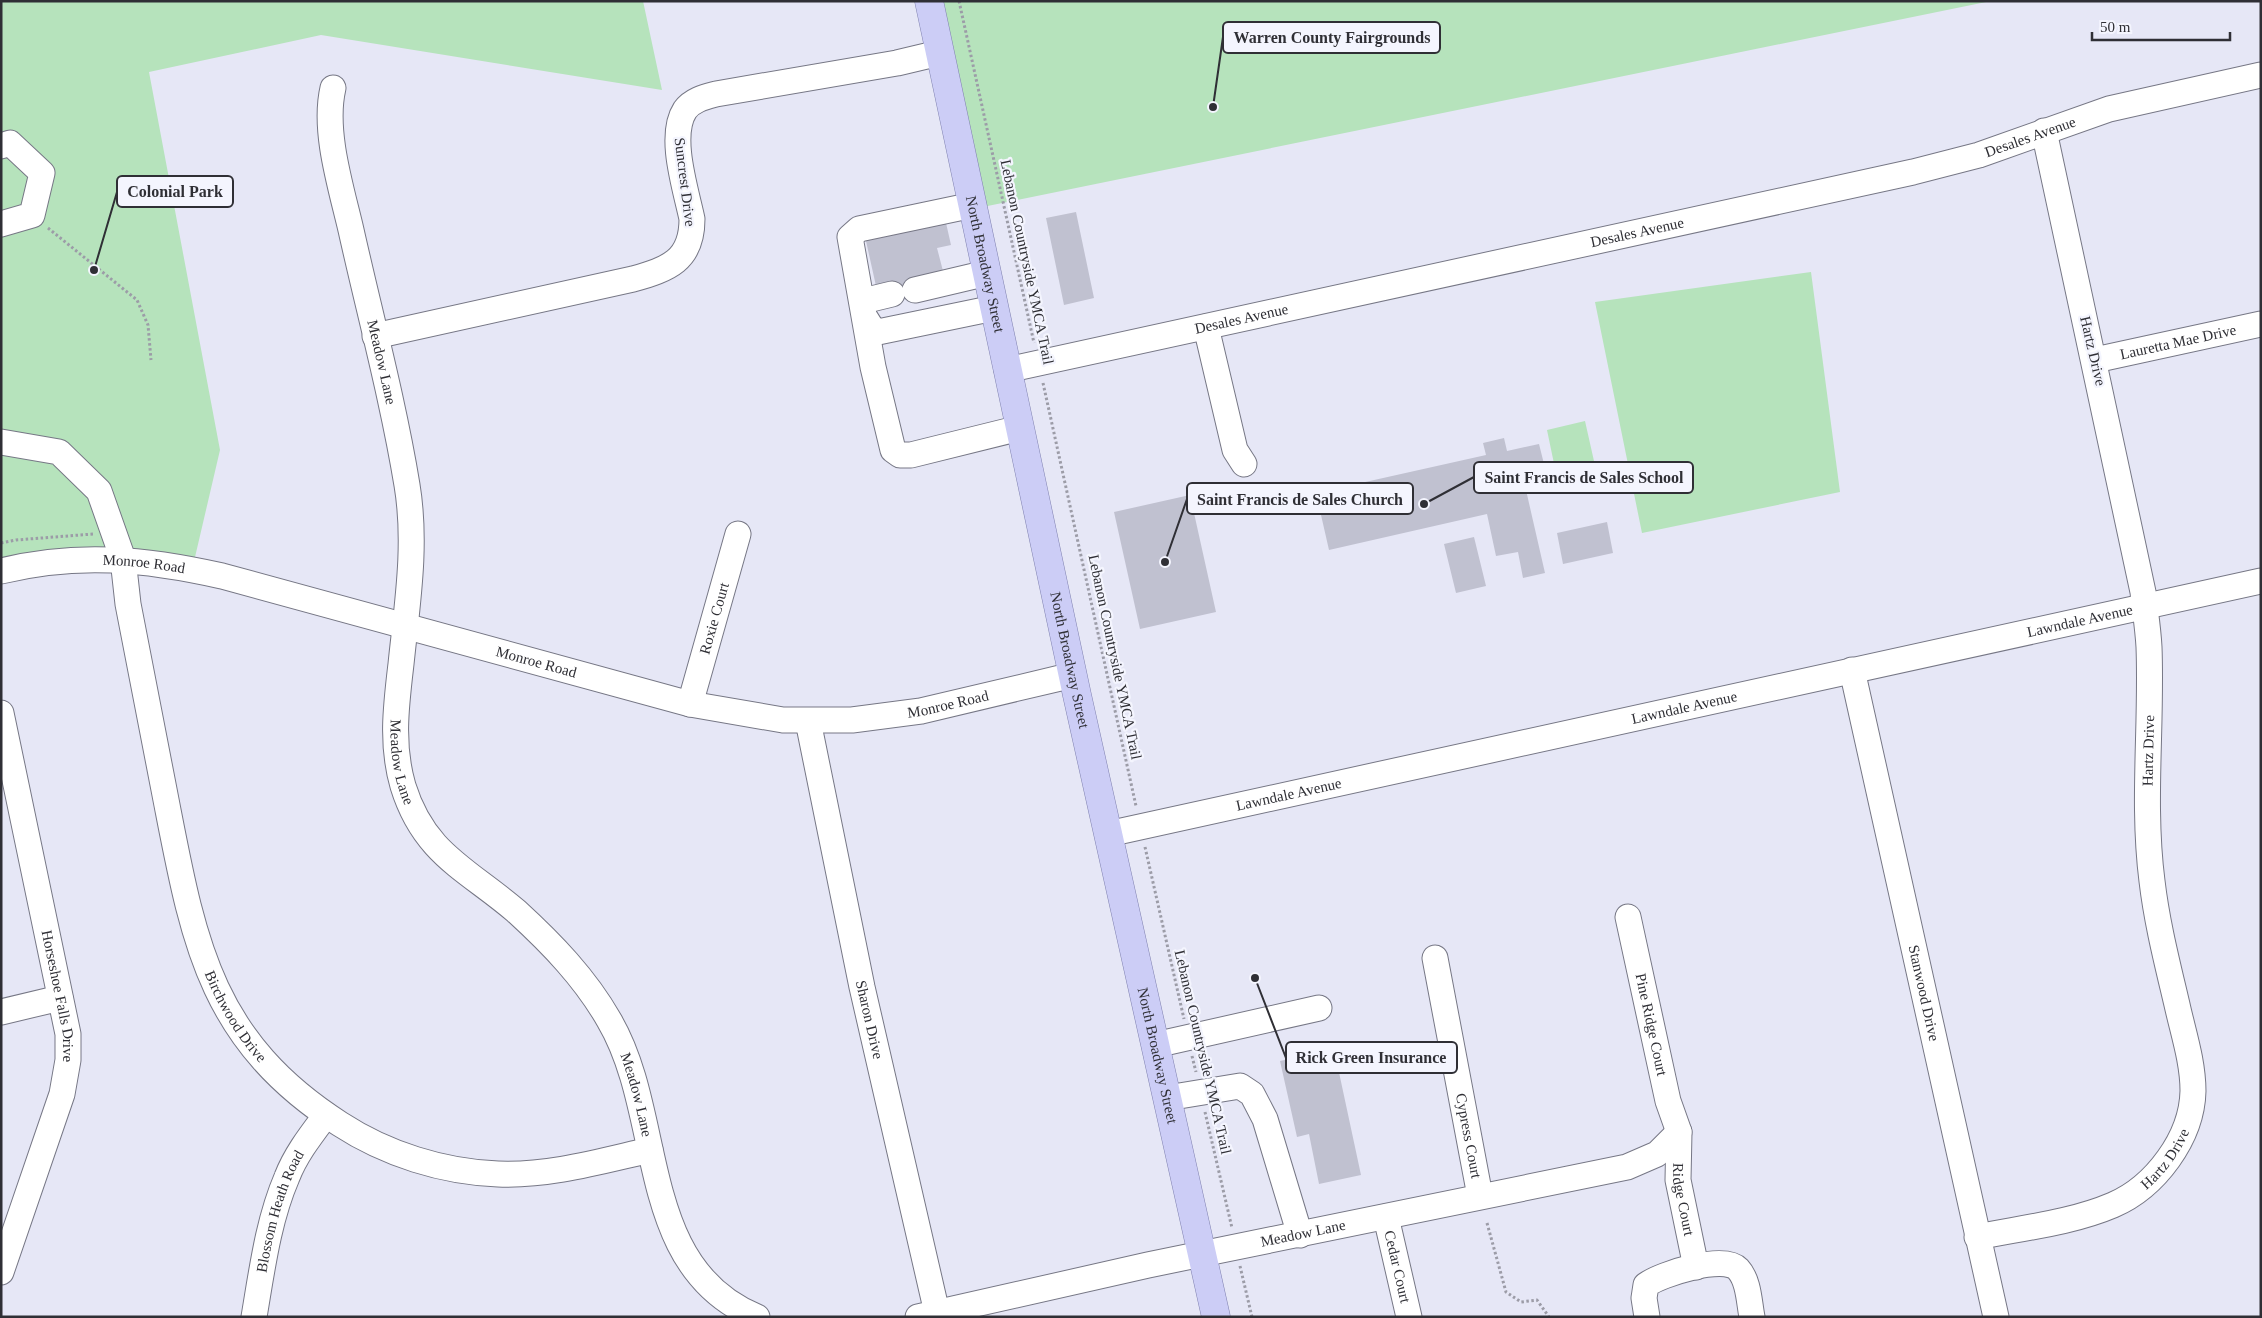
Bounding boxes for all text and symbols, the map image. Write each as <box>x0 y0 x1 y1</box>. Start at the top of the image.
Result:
scale bar <box>2092 10 2230 42</box>
text: 50 m <box>2100 19 2131 35</box>
callout: Warren County Fairgrounds <box>1223 22 1440 53</box>
text: Warren County Fairgrounds <box>1234 29 1430 47</box>
street label: Desales Avenue <box>1983 113 2078 160</box>
street label: Suncrest Drive <box>672 137 698 228</box>
street label: Lebanon Countryside YMCA Trail <box>997 158 1057 366</box>
callout: Colonial Park <box>117 176 233 207</box>
text: Colonial Park <box>127 183 223 200</box>
street label: North Broadway Street <box>963 194 1008 335</box>
street label: Desales Avenue <box>1589 214 1686 250</box>
street label: Desales Avenue <box>1193 301 1290 337</box>
street label: Hartz Drive <box>2077 315 2109 388</box>
street label: Meadow Lane <box>364 318 399 406</box>
street label: Lauretta Mae Drive <box>2119 322 2238 362</box>
callout: Saint Francis de Sales School <box>1474 462 1693 493</box>
text: Saint Francis de Sales School <box>1484 469 1684 486</box>
callout: Saint Francis de Sales Church <box>1187 483 1413 514</box>
text: Saint Francis de Sales Church <box>1197 491 1403 508</box>
street label: Monroe Road <box>102 552 187 576</box>
street label: Lebanon Countryside YMCA Trail <box>1085 553 1145 761</box>
street label: Roxie Court <box>696 580 732 656</box>
street label: North Broadway Street <box>1047 590 1092 731</box>
street label: Lawndale Avenue <box>2026 601 2135 640</box>
street label: Monroe Road <box>494 643 579 681</box>
street label: Monroe Road <box>906 687 991 721</box>
street label: Lawndale Avenue <box>1630 688 1739 727</box>
street label: Hartz Drive <box>2139 714 2157 786</box>
street label: Meadow Lane <box>388 719 417 807</box>
street label: Lawndale Avenue <box>1234 775 1343 814</box>
street label: Horseshoe Falls Drive <box>39 929 77 1063</box>
street label: Stanwood Drive <box>1905 944 1942 1043</box>
street label: Lebanon Countryside YMCA Trail <box>1172 948 1234 1156</box>
street label: Birchwood Drive <box>202 968 270 1066</box>
street label: Pine Ridge Court <box>1632 972 1670 1078</box>
street label: Sharon Drive <box>853 979 886 1061</box>
street label: North Broadway Street <box>1135 986 1181 1126</box>
callout: Rick Green Insurance <box>1286 1042 1457 1073</box>
text: Rick Green Insurance <box>1296 1049 1446 1066</box>
street label: Meadow Lane <box>617 1050 655 1138</box>
street label: Cypress Court <box>1453 1092 1485 1181</box>
street label: Hartz Drive <box>2138 1126 2192 1192</box>
street label: Blossom Heath Road <box>254 1147 307 1274</box>
street label: Ridge Court <box>1670 1163 1697 1238</box>
street label: Meadow Lane <box>1259 1217 1347 1250</box>
street label: Cedar Court <box>1381 1229 1414 1305</box>

